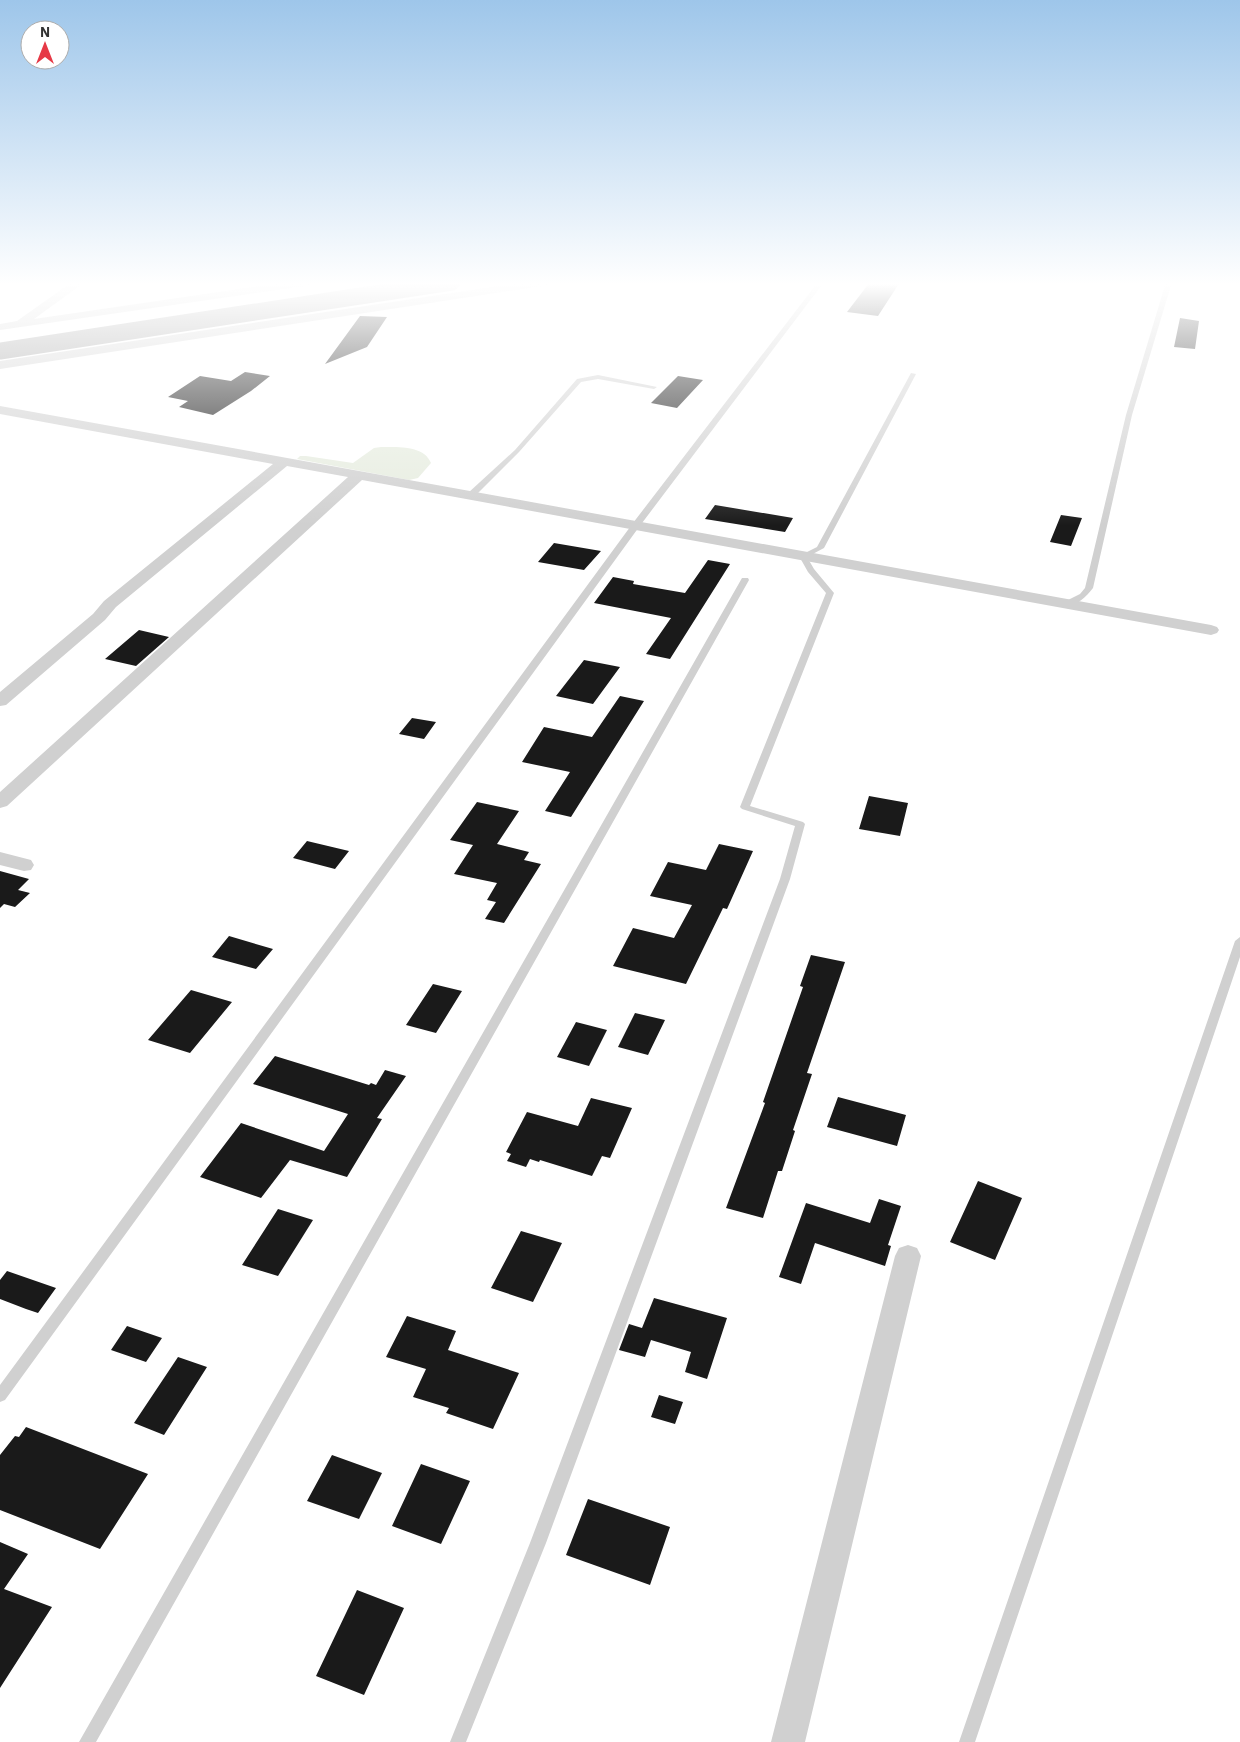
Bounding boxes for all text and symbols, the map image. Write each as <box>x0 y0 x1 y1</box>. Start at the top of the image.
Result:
north arrow <box>20 20 70 70</box>
text: N <box>40 23 50 41</box>

